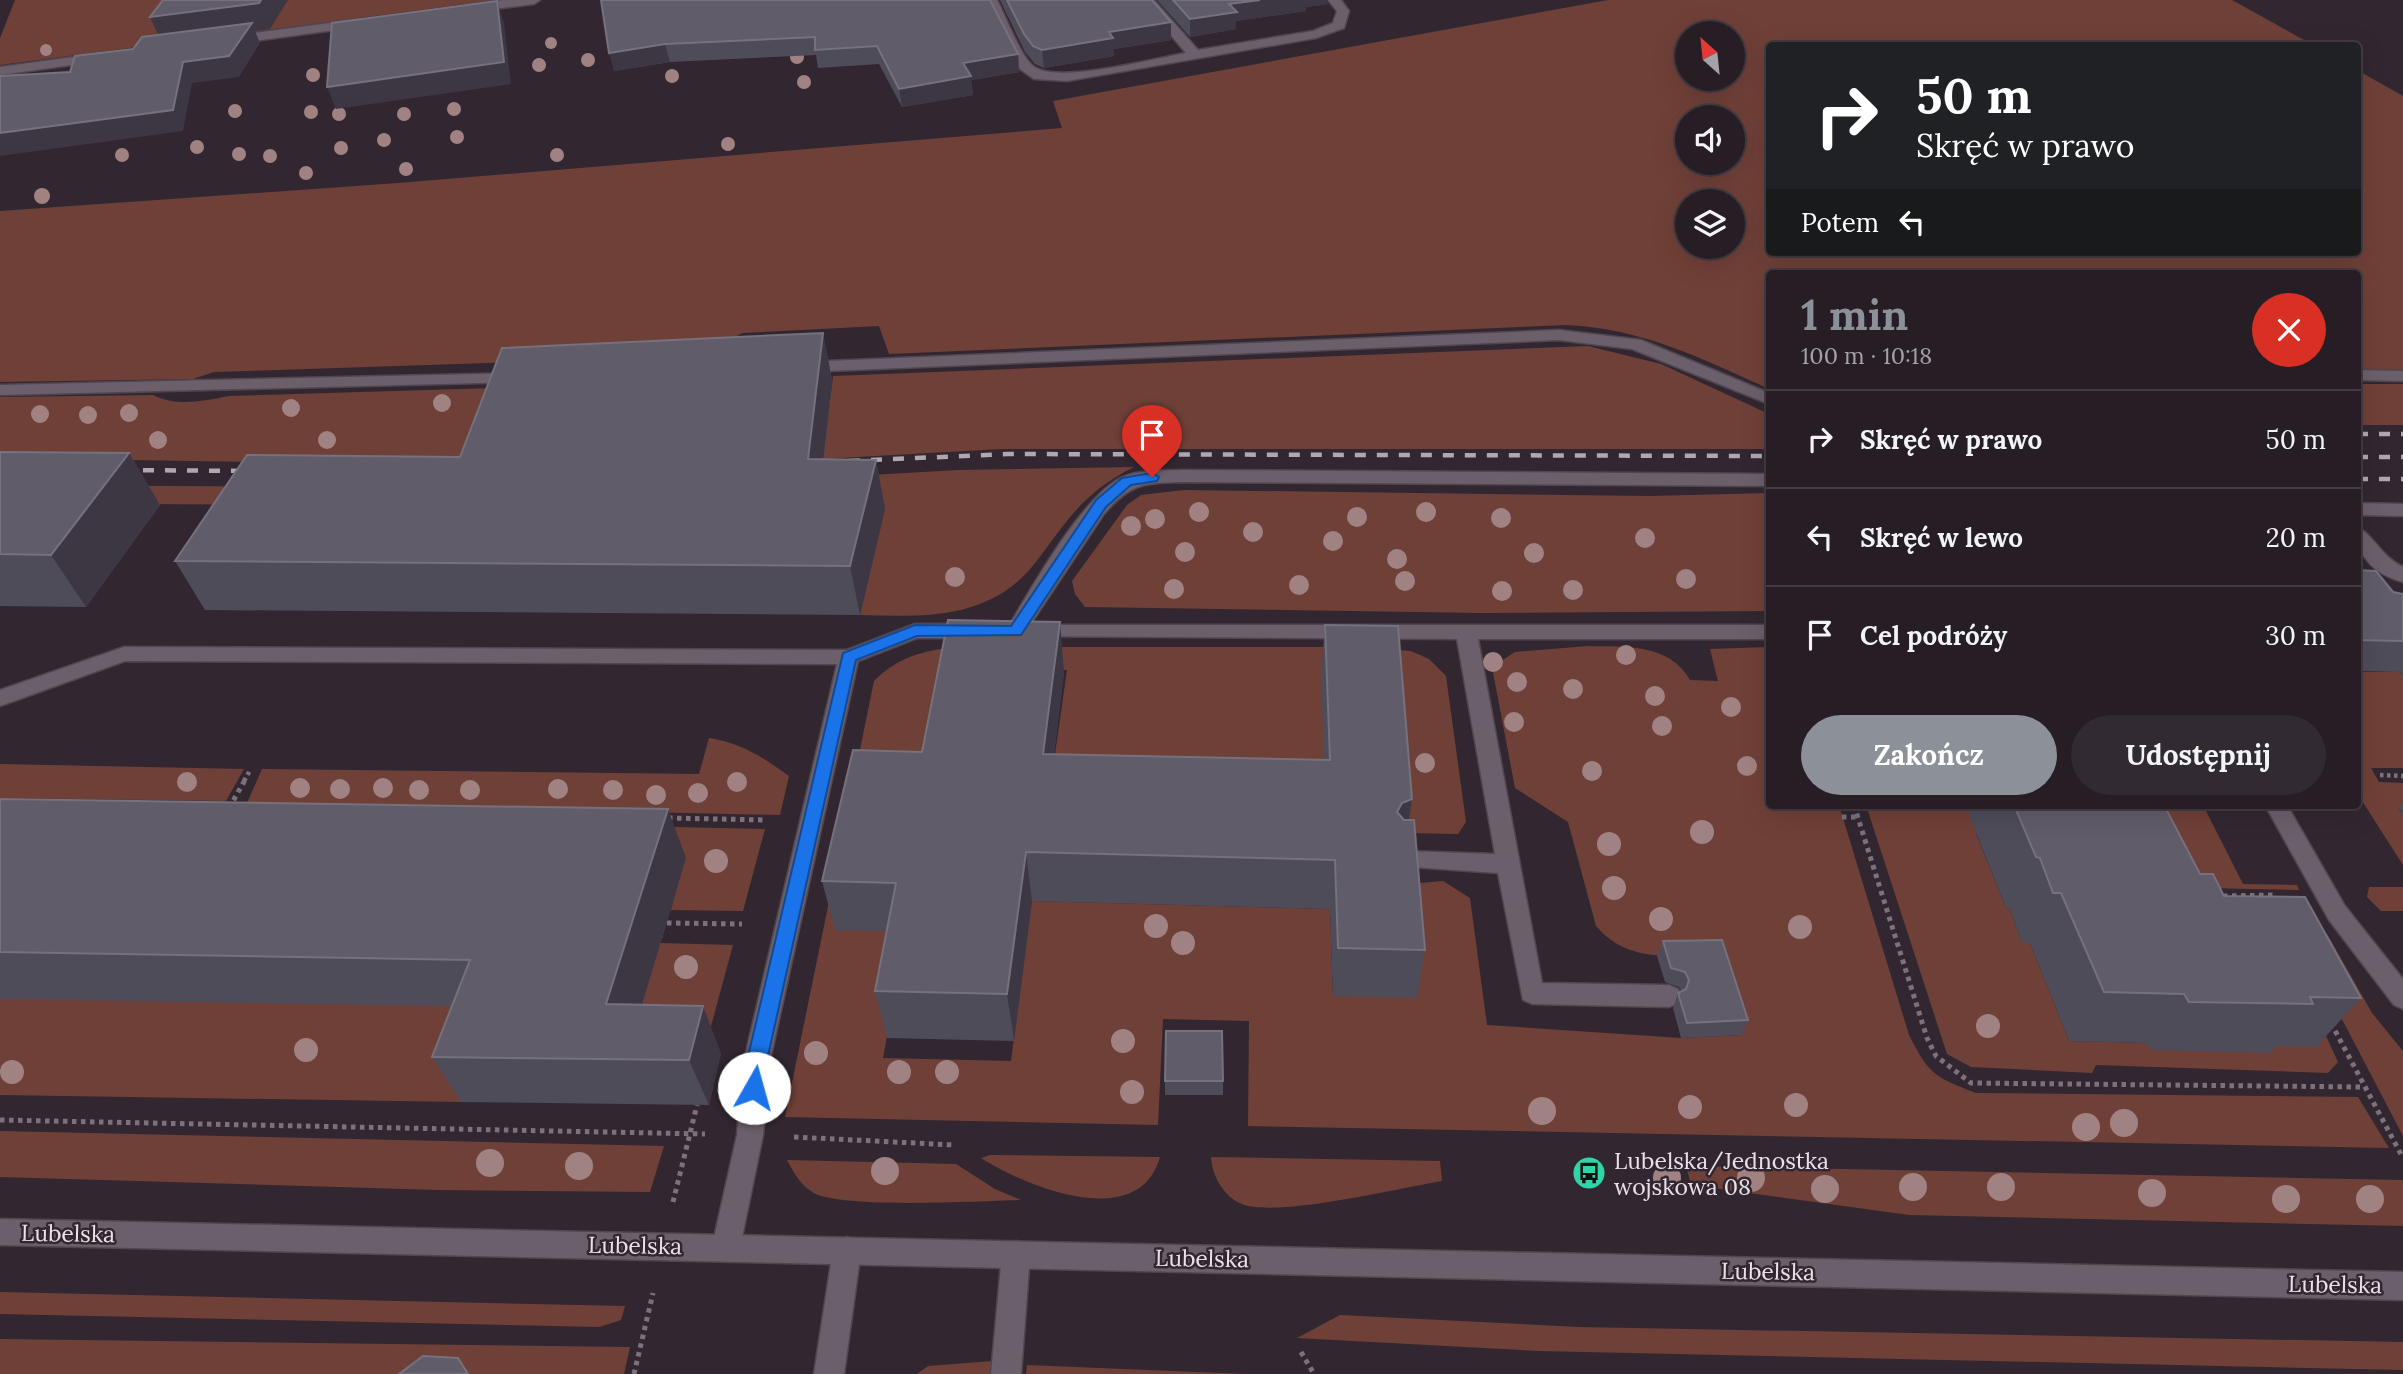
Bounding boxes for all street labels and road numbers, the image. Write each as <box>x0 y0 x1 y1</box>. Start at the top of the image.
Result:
street label: Lubelska <box>21 1218 115 1248</box>
street label: Lubelska <box>588 1230 682 1260</box>
street label: Lubelska <box>1155 1243 1249 1273</box>
street label: Lubelska <box>1721 1256 1815 1286</box>
street label: Lubelska <box>2288 1269 2382 1299</box>

